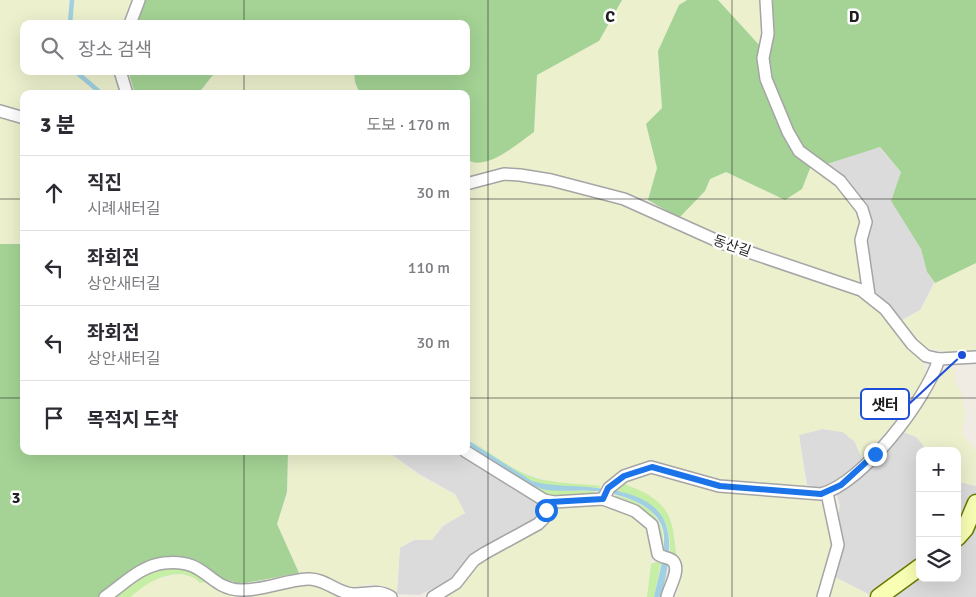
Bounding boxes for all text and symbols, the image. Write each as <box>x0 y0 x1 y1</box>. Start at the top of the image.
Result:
text: C <box>605 7 615 27</box>
text: D <box>849 7 860 27</box>
search box <box>20 20 470 75</box>
icon: search <box>38 34 66 62</box>
text: 장소 검색 <box>78 38 152 62</box>
text: 3 분 <box>40 112 75 138</box>
text: 도보 · 170 m <box>366 115 450 135</box>
text: 직진 <box>87 171 122 195</box>
icon: ahead <box>40 179 68 207</box>
text: 30 m <box>416 183 450 203</box>
text: 시례새터길 <box>87 199 161 219</box>
street label: 동산길 <box>711 232 753 260</box>
text: 좌회전 <box>87 246 139 270</box>
icon: left <box>40 254 68 282</box>
text: 110 m <box>408 258 450 278</box>
text: 상안새터길 <box>87 274 161 294</box>
text: 좌회전 <box>87 321 139 345</box>
icon: left <box>40 329 68 357</box>
text: 30 m <box>416 333 450 353</box>
text: 상안새터길 <box>87 349 161 369</box>
callout: 샛터 <box>861 389 909 419</box>
text: 샛터 <box>871 396 899 414</box>
icon: arrive <box>40 404 68 432</box>
text: 목적지 도착 <box>87 408 179 432</box>
route end <box>864 443 887 466</box>
map controls <box>916 447 961 582</box>
button: + <box>916 447 961 492</box>
text: 3 <box>12 488 20 508</box>
button: − <box>916 492 961 537</box>
route start <box>535 499 558 522</box>
button: layers <box>916 537 961 582</box>

